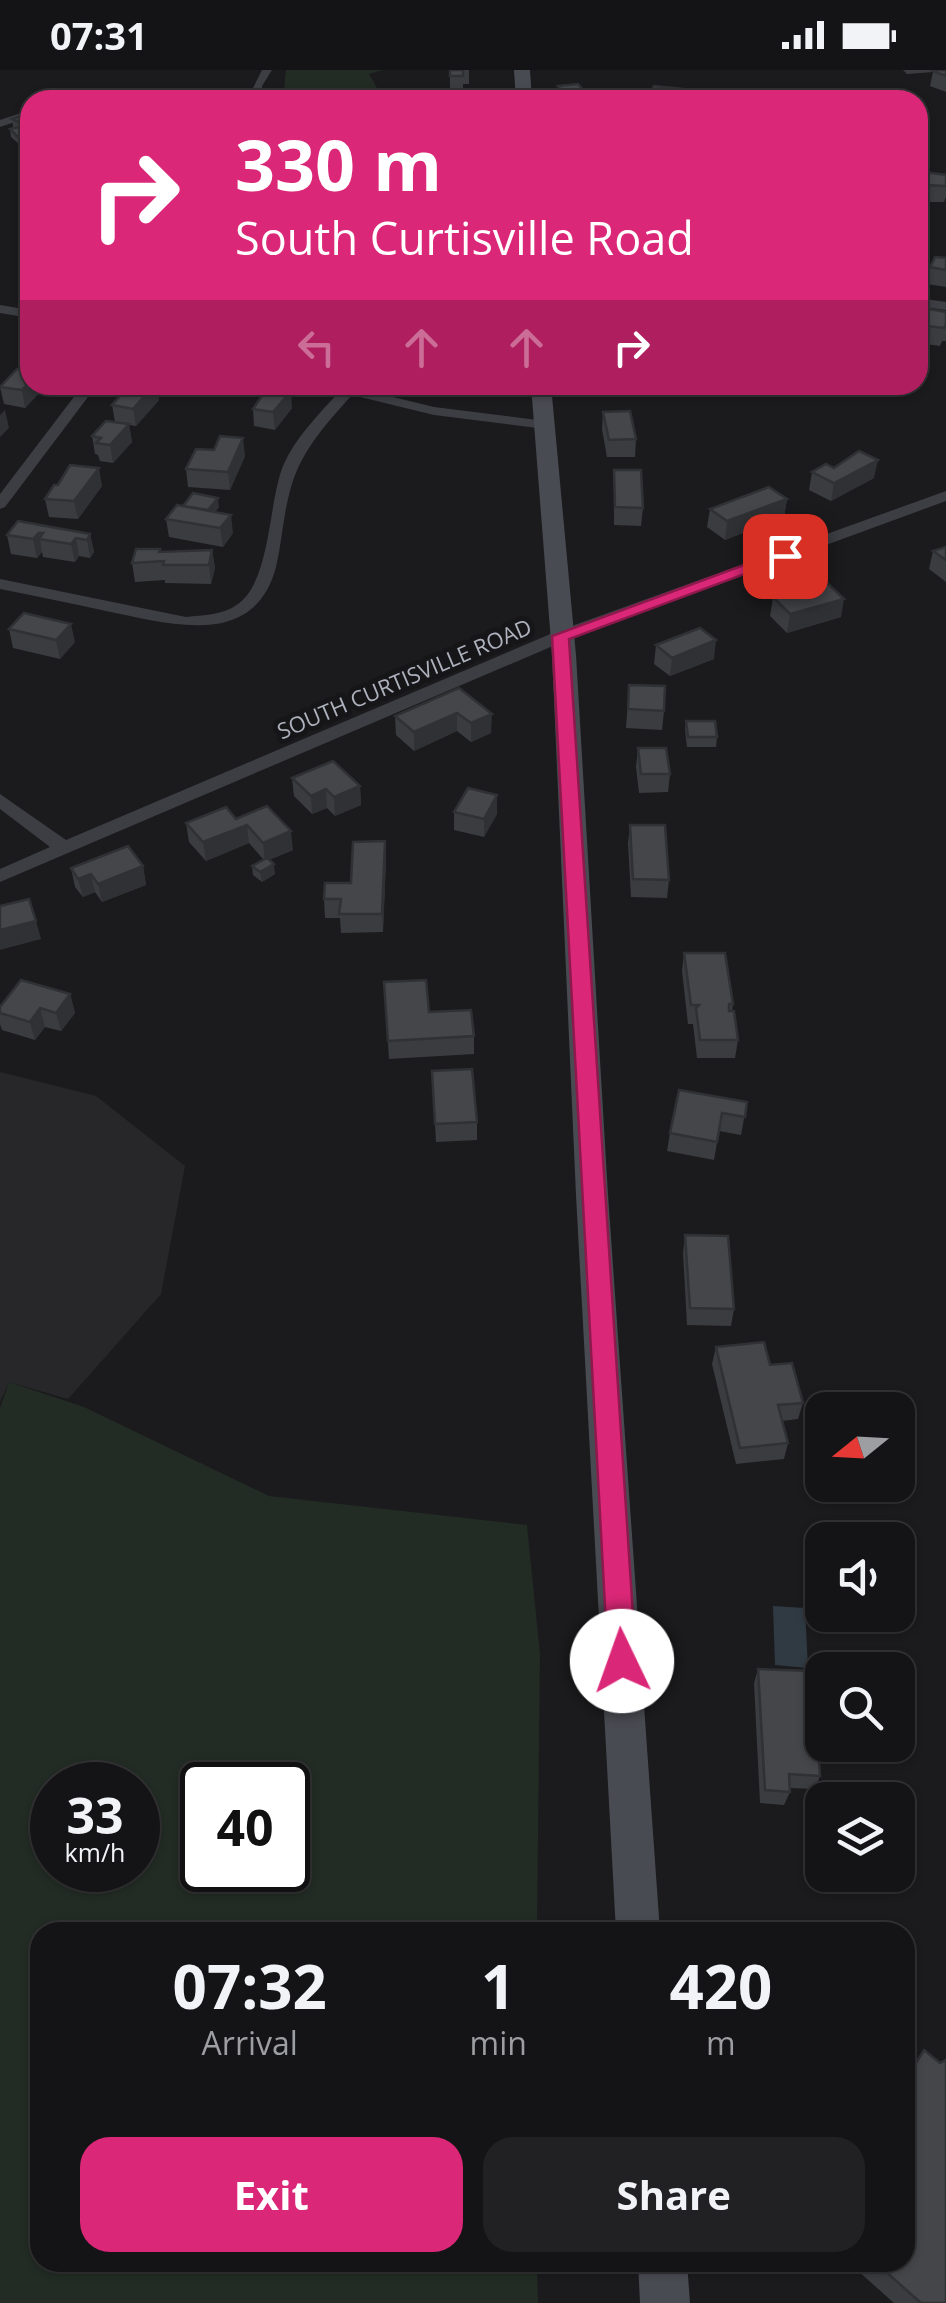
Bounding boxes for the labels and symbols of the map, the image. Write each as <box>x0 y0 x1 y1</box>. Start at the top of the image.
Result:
pin <box>743 514 828 599</box>
street label: SOUTH CURTISVILLE ROAD <box>272 611 536 745</box>
north arrow <box>805 1392 915 1502</box>
position arrow <box>570 1609 674 1713</box>
speed limit sign: 40 <box>180 1762 310 1892</box>

